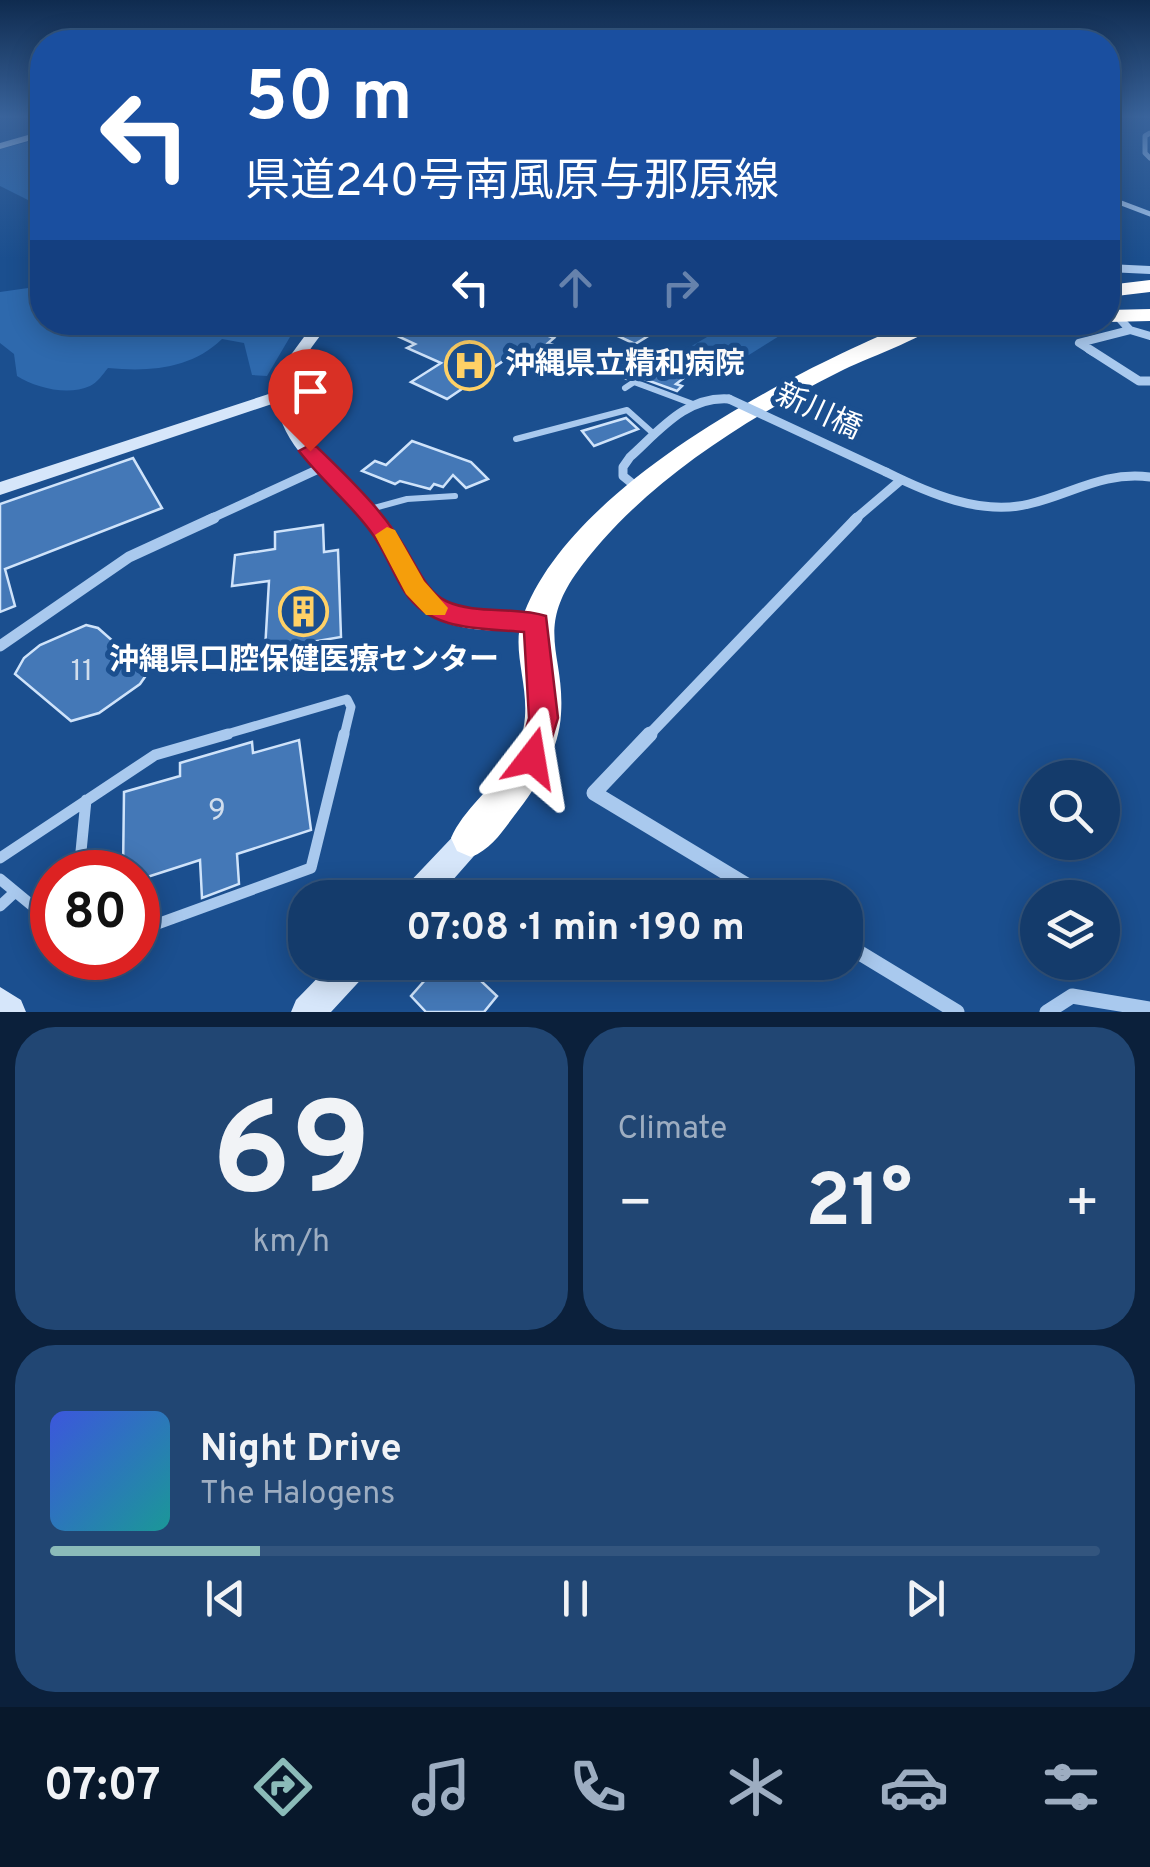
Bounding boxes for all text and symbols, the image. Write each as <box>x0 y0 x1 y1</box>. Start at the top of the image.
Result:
text: 50 m <box>245 56 412 145</box>
icon: left <box>80 70 210 200</box>
text: 県道240号南風原与那原線 <box>245 155 779 212</box>
icon: left <box>443 260 498 315</box>
icon: ahead <box>548 260 603 315</box>
icon: right <box>653 260 708 315</box>
hospital icon: 沖縄県立精和病院 <box>444 339 496 391</box>
place label: 沖縄県立精和病院 <box>505 347 745 384</box>
pin <box>268 349 353 452</box>
icon: arrive <box>283 364 338 419</box>
street label: 新川橋 <box>769 377 867 449</box>
building icon: 沖縄県口腔保健医療センター <box>278 586 330 638</box>
place label: 沖縄県口腔保健医療センター <box>109 643 499 680</box>
house number: 11 <box>71 654 93 691</box>
position arrow <box>480 706 584 810</box>
map controls <box>1020 760 1120 980</box>
button: search <box>1020 760 1120 860</box>
house number: 9 <box>208 793 226 830</box>
speed limit sign: 80 <box>30 850 160 980</box>
button: layers <box>1020 880 1120 980</box>
text: 07:08 · 1 min · 190 m <box>406 905 745 954</box>
text: 69 <box>211 1075 371 1240</box>
text: Climate <box>618 1110 727 1150</box>
text: 21° <box>805 1158 912 1253</box>
text: − <box>618 1171 653 1241</box>
text: + <box>1065 1171 1100 1241</box>
text: km/h <box>252 1223 330 1263</box>
text: Night Drive <box>200 1426 402 1475</box>
text: The Halogens <box>200 1475 395 1515</box>
icon: previous <box>198 1571 253 1626</box>
icon: pause <box>548 1571 603 1626</box>
icon: next <box>898 1571 953 1626</box>
icon: directions <box>248 1752 318 1822</box>
icon: music <box>406 1752 476 1822</box>
icon: phone <box>563 1752 633 1822</box>
icon: climate <box>721 1752 791 1822</box>
icon: car <box>879 1752 949 1822</box>
icon: filters <box>1036 1752 1106 1822</box>
text: 07:07 <box>44 1759 161 1816</box>

